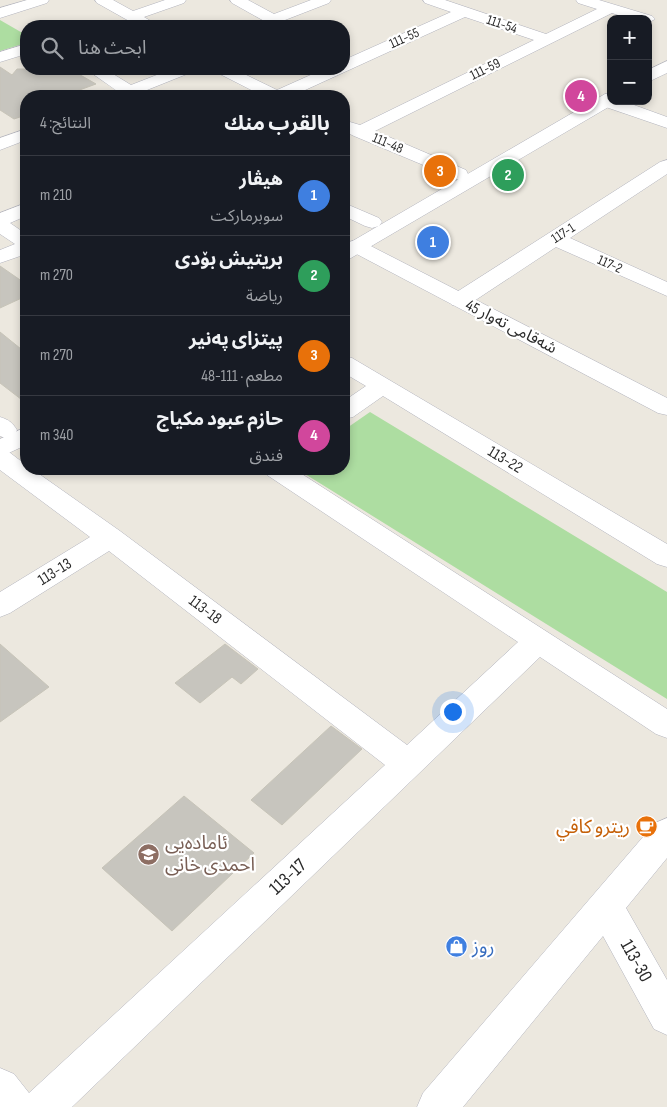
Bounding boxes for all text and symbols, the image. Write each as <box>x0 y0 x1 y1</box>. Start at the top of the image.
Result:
street label: 111-54 <box>484 11 520 37</box>
map controls <box>607 15 652 105</box>
button: + <box>607 15 652 60</box>
search box <box>20 20 350 75</box>
street label: 111-55 <box>386 24 422 52</box>
icon: search <box>38 34 66 62</box>
text: ابحث هنا <box>78 37 146 60</box>
street label: 111-59 <box>467 54 503 84</box>
button: − <box>607 60 652 105</box>
pin: 4 <box>565 77 597 115</box>
text: بالقرب منك <box>224 111 330 136</box>
text: النتائج: 4 <box>40 114 91 133</box>
street label: 111-48 <box>370 129 406 157</box>
pin: 3 <box>424 152 456 190</box>
pin: 2 <box>492 156 524 194</box>
text: هيڤار <box>239 168 283 191</box>
text: 210 m <box>40 186 72 205</box>
text: 1 <box>311 186 317 205</box>
text: سوبرماركت <box>211 207 283 226</box>
street label: 117-1 <box>548 219 578 247</box>
pin: 1 <box>417 223 449 261</box>
text: بریتیش بۆدی <box>175 248 283 271</box>
street label: 117-2 <box>595 251 625 277</box>
text: 270 m <box>40 266 73 285</box>
text: 2 <box>311 266 318 285</box>
text: رياضة <box>246 287 283 306</box>
street label: شەقامی تەوار 45 <box>462 296 560 358</box>
text: پیتزای پەنیر <box>189 328 283 351</box>
text: 270 m <box>40 346 73 365</box>
text: 3 <box>310 346 318 365</box>
text: مطعم · 111-48 <box>201 367 283 386</box>
text: حازم عبود مكياج <box>156 408 283 431</box>
text: 340 m <box>40 426 73 445</box>
text: 4 <box>310 426 318 445</box>
street label: 113-22 <box>484 442 526 478</box>
text: فندق <box>249 447 283 466</box>
street label: 113-13 <box>35 554 75 590</box>
street label: 113-18 <box>185 591 225 629</box>
your location <box>440 699 466 725</box>
cafe icon: ريترو كافي <box>634 815 658 839</box>
place label: ريترو كافي <box>556 816 630 841</box>
place label: ئامادەیی احمدی خانی <box>165 832 255 877</box>
school or university icon: ئامادەیی احمدی خانی <box>137 842 161 866</box>
street label: 113-17 <box>265 854 312 900</box>
shop icon: روز <box>444 935 468 959</box>
place label: روز <box>471 936 494 959</box>
street label: 113-30 <box>615 936 657 986</box>

